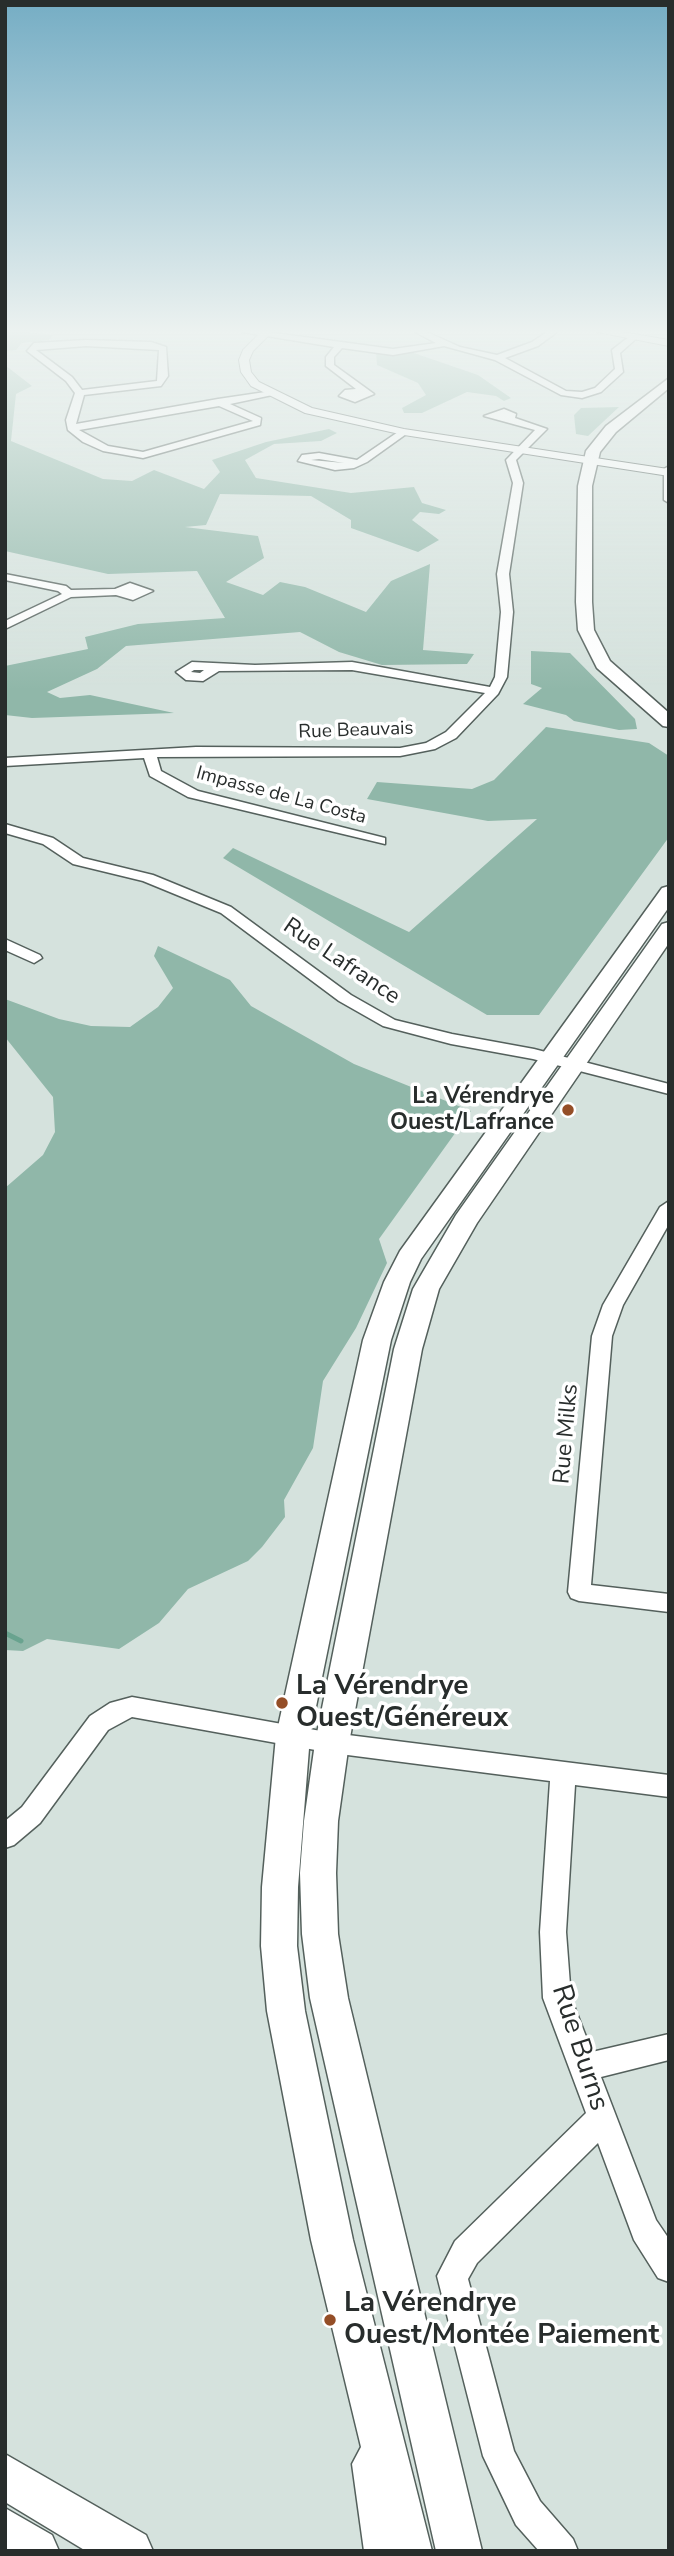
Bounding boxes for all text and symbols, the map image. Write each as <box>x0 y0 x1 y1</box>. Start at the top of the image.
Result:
street label: Rue Beauvais <box>298 718 414 744</box>
street label: Impasse de La Costa <box>193 762 369 830</box>
street label: Rue Lafrance <box>277 913 405 1011</box>
place label: La Vérendrye Ouest/Lafrance <box>390 1083 554 1137</box>
marker: La Vérendrye Ouest/Lafrance <box>560 1102 576 1118</box>
street label: Rue Milks <box>549 1383 585 1485</box>
place label: La Vérendrye Ouest/Généreux <box>296 1670 508 1736</box>
marker: La Vérendrye Ouest/Généreux <box>274 1695 290 1711</box>
street label: Rue Burns <box>543 1981 615 2115</box>
place label: La Vérendrye Ouest/Montée Paiement <box>344 2287 659 2353</box>
marker: La Vérendrye Ouest/Montée Paiement <box>322 2312 338 2328</box>

